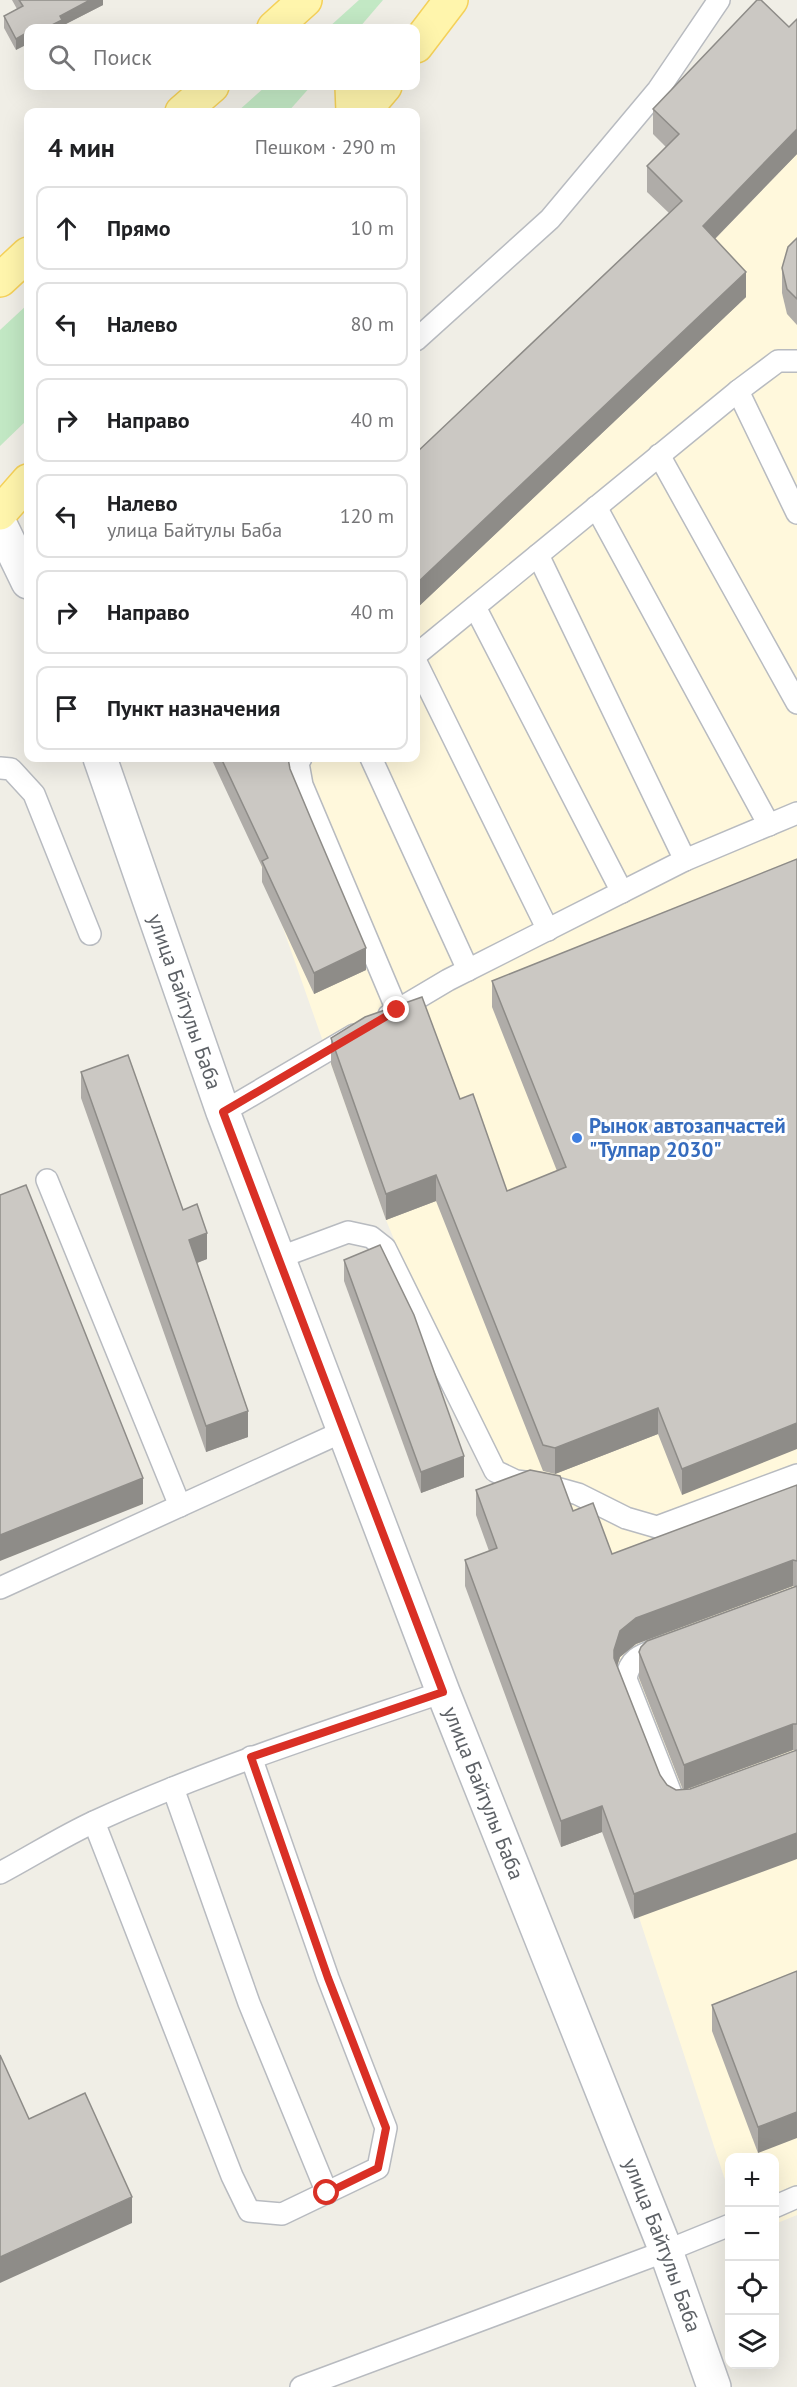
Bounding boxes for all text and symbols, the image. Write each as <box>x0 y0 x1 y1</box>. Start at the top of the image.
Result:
search box <box>24 24 420 90</box>
icon: search <box>45 41 78 74</box>
text: Поиск <box>93 43 152 71</box>
text: 4 мин <box>48 131 115 164</box>
text: Пешком · 290 m <box>255 134 396 160</box>
icon: ahead <box>50 212 83 245</box>
text: Прямо <box>107 214 170 242</box>
text: 10 m <box>351 215 394 241</box>
icon: left <box>50 308 83 341</box>
text: Налево <box>107 310 178 338</box>
text: 80 m <box>351 311 394 337</box>
icon: right <box>50 404 83 437</box>
text: Направо <box>107 406 190 434</box>
text: 40 m <box>351 407 394 433</box>
text: Налево <box>107 489 178 517</box>
icon: left <box>50 500 83 533</box>
text: 120 m <box>340 503 394 529</box>
text: улица Байтулы Баба <box>107 517 282 543</box>
icon: right <box>50 596 83 629</box>
text: Направо <box>107 598 190 626</box>
text: 40 m <box>351 599 394 625</box>
icon: arrive <box>50 692 83 725</box>
text: Пункт назначения <box>107 694 280 722</box>
street label: улица Байтулы Баба <box>142 910 228 1093</box>
route end <box>383 996 409 1022</box>
place label: Рынок автозапчастей "Тулпар 2030" <box>589 1112 786 1163</box>
marker: Рынок автозапчастей "Тулпар 2030" <box>570 1131 584 1145</box>
street label: улица Байтулы Баба <box>437 1702 530 1883</box>
map controls <box>725 2153 779 2369</box>
button: + <box>725 2153 779 2207</box>
street label: улица Байтулы Баба <box>617 2154 708 2336</box>
route start <box>313 2179 339 2205</box>
button: − <box>725 2207 779 2261</box>
button: locate <box>725 2261 779 2315</box>
button: layers <box>725 2315 779 2369</box>

